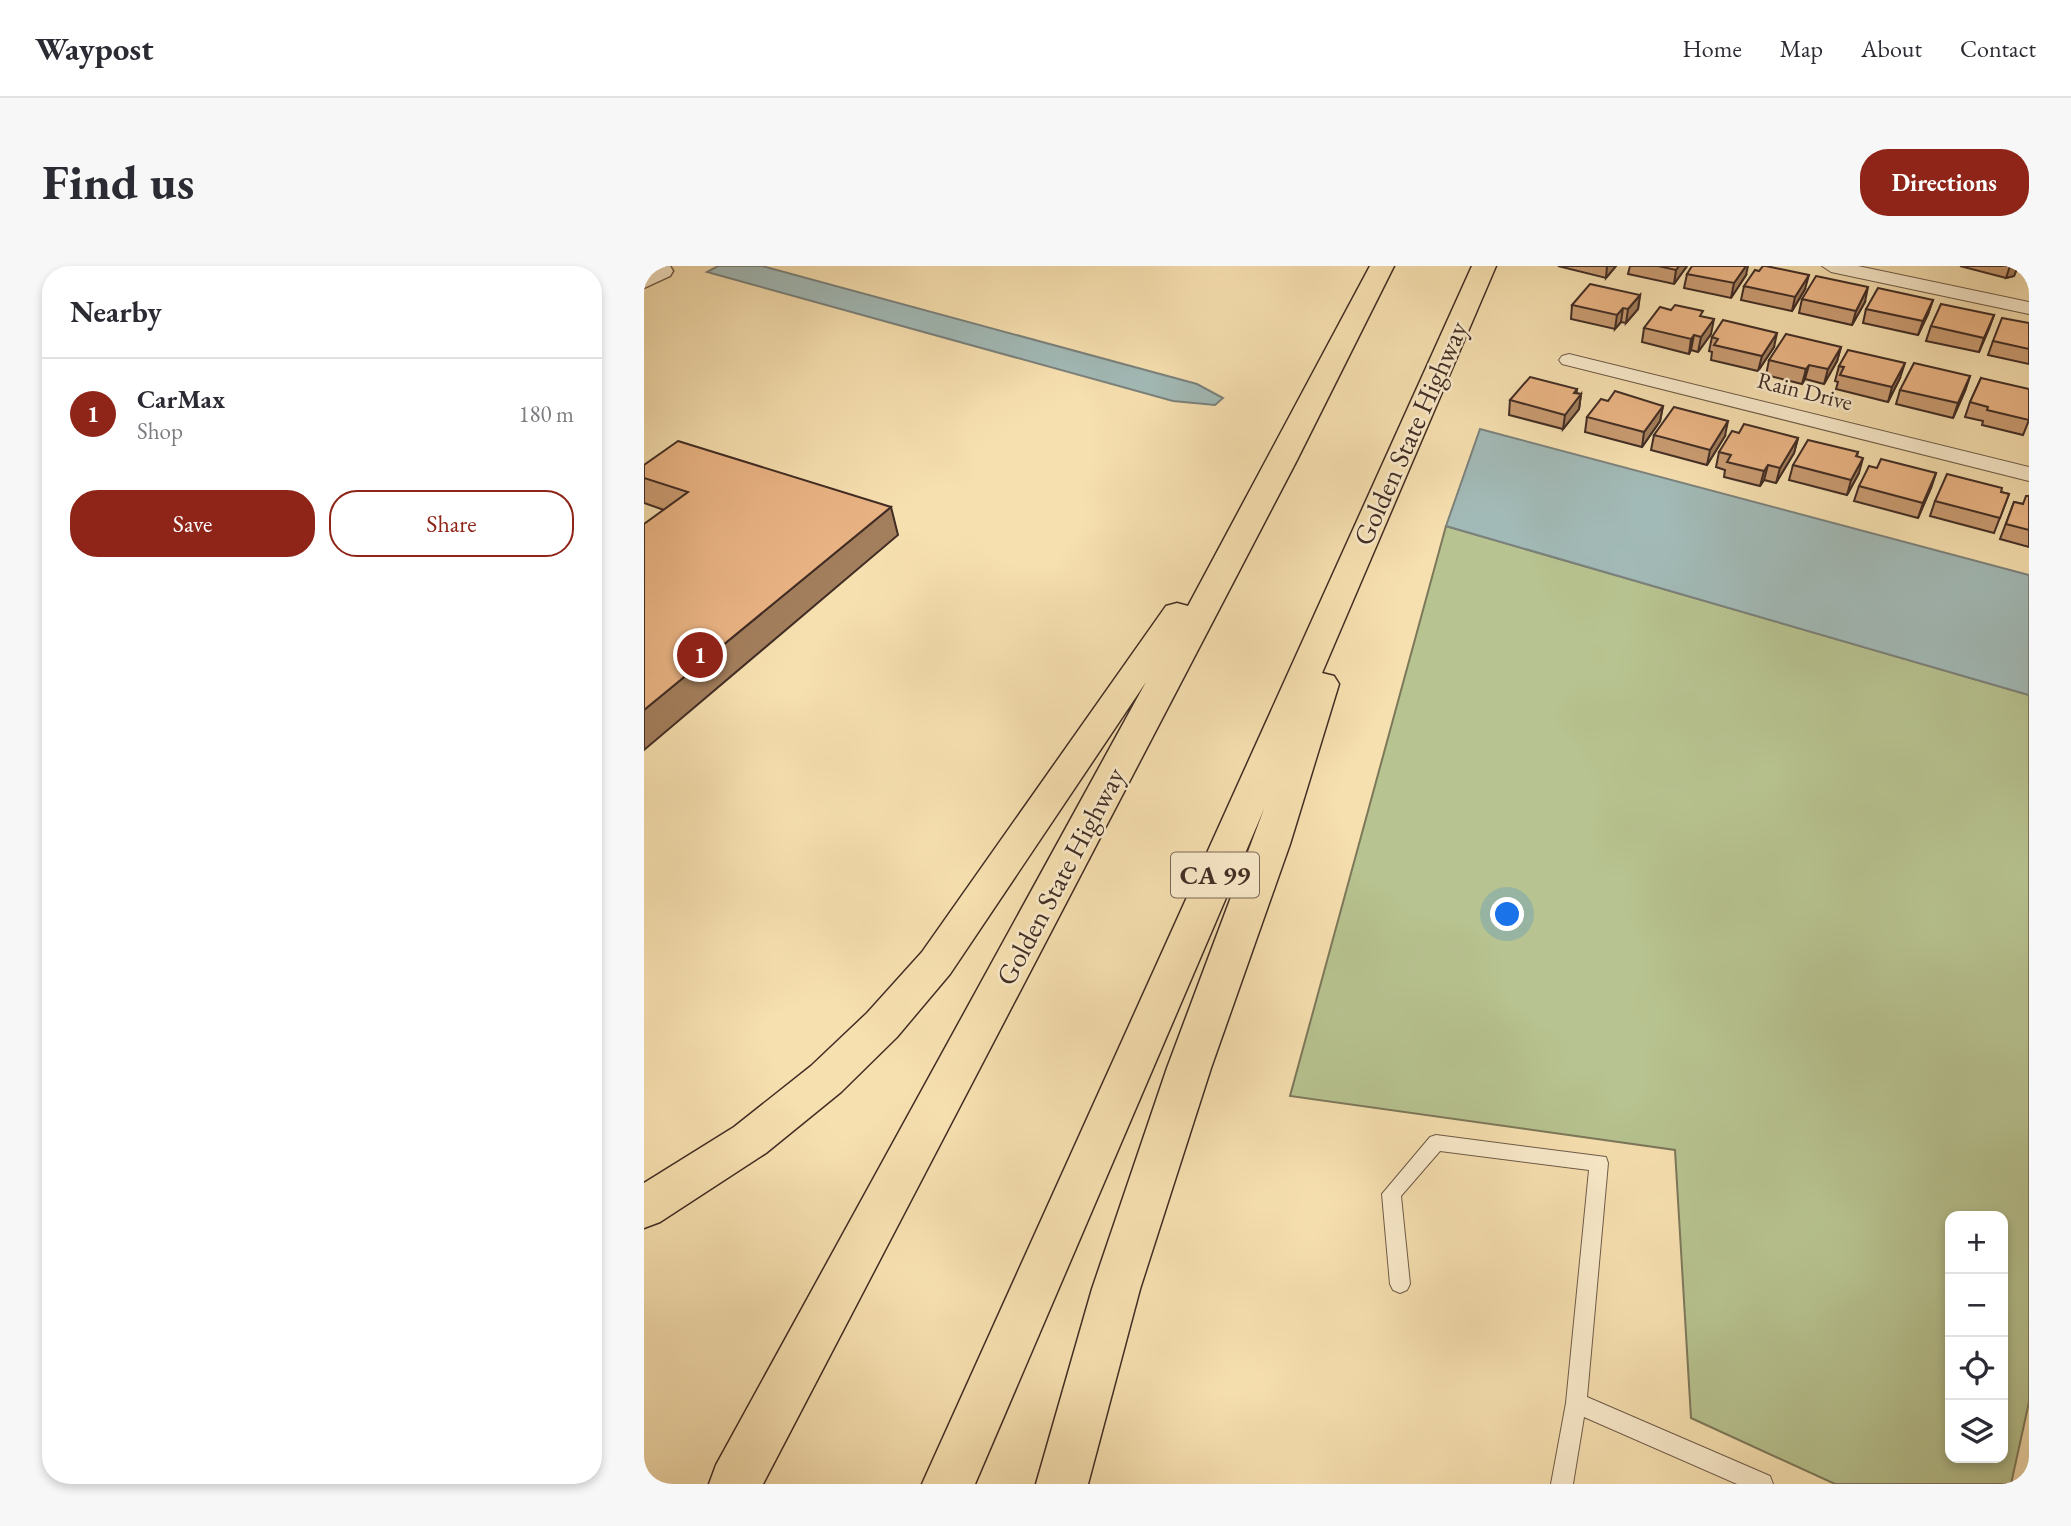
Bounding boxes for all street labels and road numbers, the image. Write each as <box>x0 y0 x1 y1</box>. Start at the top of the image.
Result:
street label: Golden State Highway <box>1344 315 1476 551</box>
street label: Rain Drive <box>1754 365 1856 417</box>
street label: Golden State Highway <box>987 760 1133 991</box>
road number: CA 99 <box>1171 852 1259 898</box>

